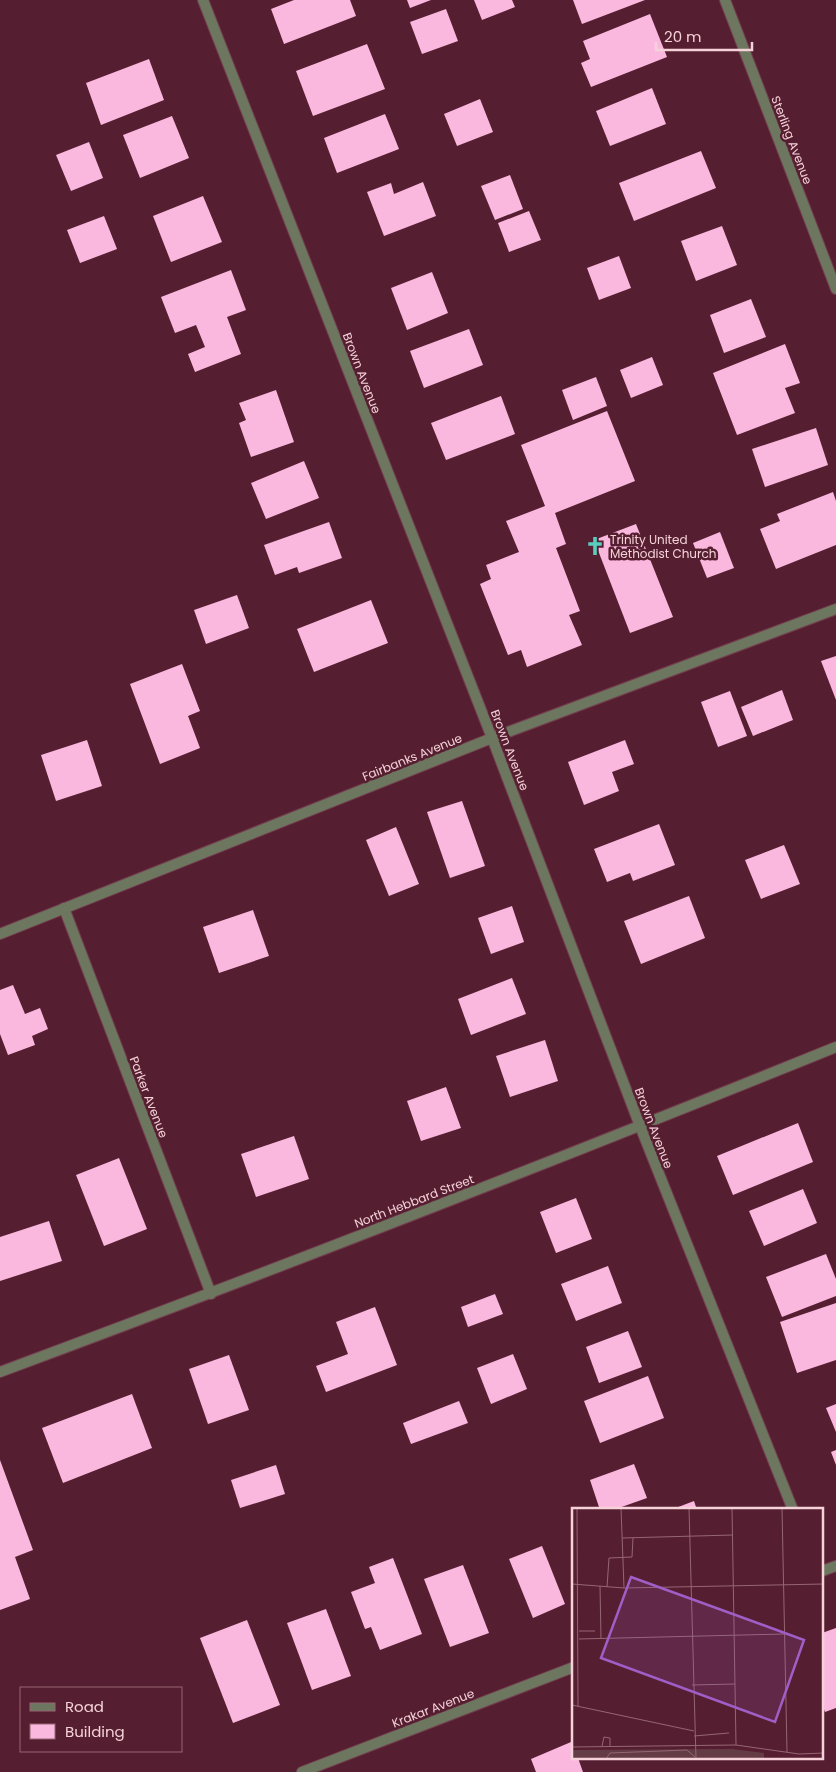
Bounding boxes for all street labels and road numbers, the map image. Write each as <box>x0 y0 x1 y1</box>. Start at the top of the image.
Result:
street label: Sterling Avenue <box>767 93 817 187</box>
street label: Brown Avenue <box>339 330 385 416</box>
street label: Brown Avenue <box>487 707 533 793</box>
street label: Fairbanks Avenue <box>360 729 464 785</box>
street label: Parker Avenue <box>126 1054 172 1140</box>
street label: Brown Avenue <box>631 1085 677 1171</box>
street label: North Hebbard Street <box>352 1170 476 1232</box>
street label: Krakar Avenue <box>389 1685 477 1731</box>

